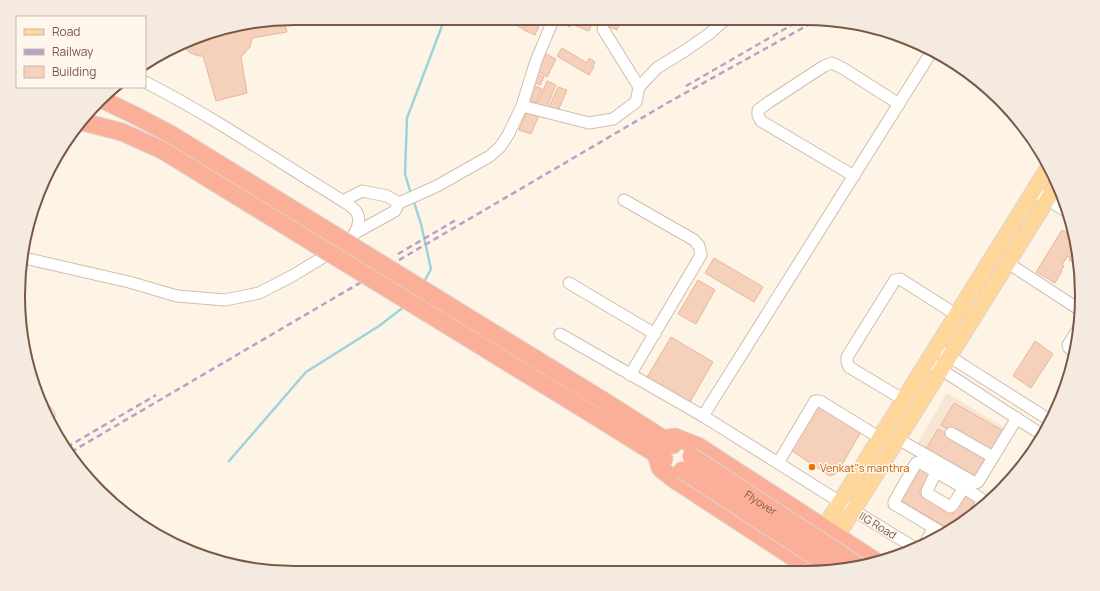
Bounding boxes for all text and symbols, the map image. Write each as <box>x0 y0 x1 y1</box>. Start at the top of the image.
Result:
legend <box>16 16 146 88</box>
text: Road <box>52 23 80 40</box>
text: Railway <box>52 43 94 60</box>
text: Building <box>52 63 96 80</box>
place label: Venkat"s manthra <box>820 460 909 475</box>
marker: Venkat"s manthra <box>807 462 817 472</box>
street label: Flyover <box>742 486 780 518</box>
street label: IIG Road <box>856 508 900 542</box>

